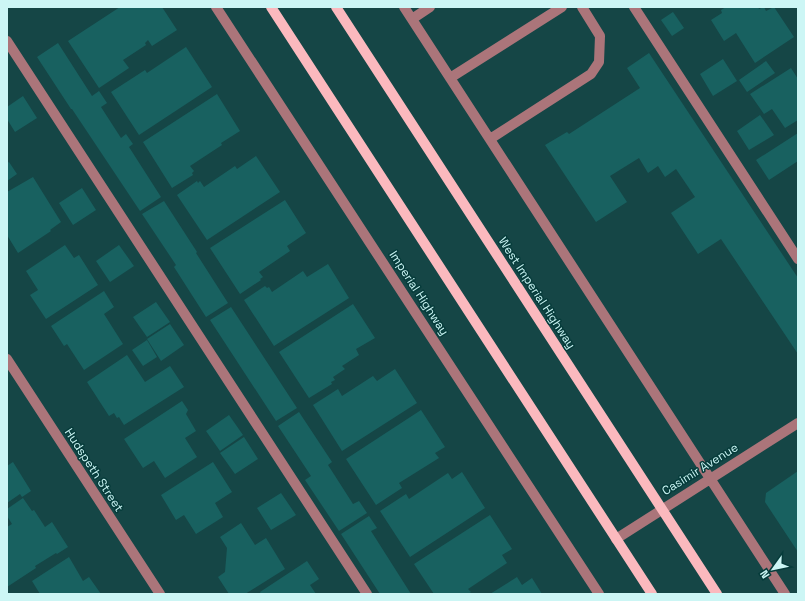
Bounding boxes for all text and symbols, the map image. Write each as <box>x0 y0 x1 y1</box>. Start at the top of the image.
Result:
street label: West Imperial Highway <box>495 234 579 352</box>
street label: Imperial Highway <box>386 248 452 338</box>
street label: Hudspeth Street <box>61 425 127 515</box>
street label: Casimir Avenue <box>659 439 741 499</box>
north arrow <box>753 549 793 589</box>
text: N <box>757 568 772 581</box>

